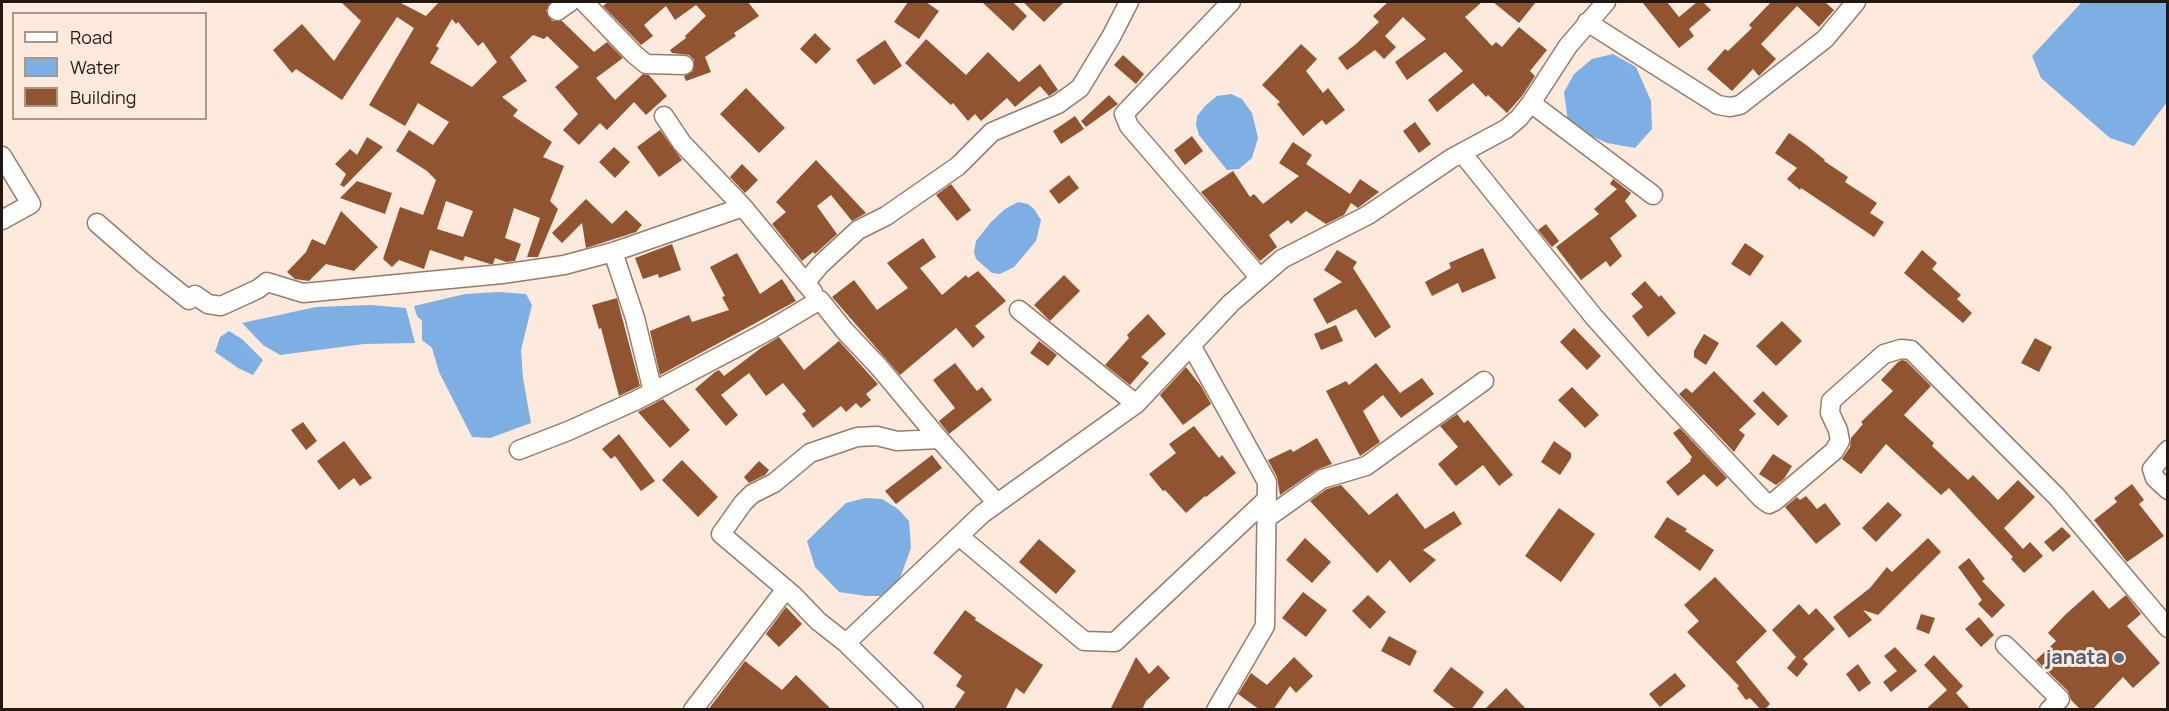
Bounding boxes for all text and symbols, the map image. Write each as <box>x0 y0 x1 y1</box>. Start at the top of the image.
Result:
legend <box>12 12 207 120</box>
text: Road <box>70 25 113 49</box>
text: Water <box>70 55 120 79</box>
text: Building <box>70 85 136 109</box>
place label: janata <box>2046 646 2107 670</box>
marker: janata <box>2112 651 2126 665</box>

